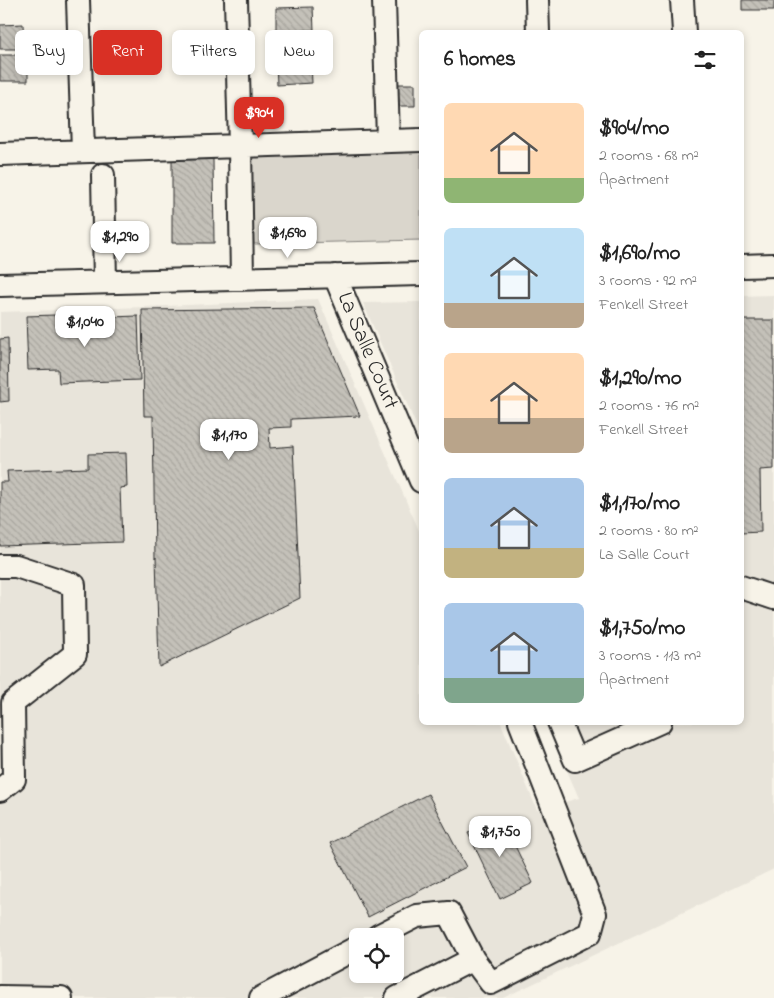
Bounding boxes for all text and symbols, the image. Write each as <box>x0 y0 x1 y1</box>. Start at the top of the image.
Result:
chip: Buy <box>15 30 83 75</box>
chip: Rent <box>93 30 162 75</box>
chip: Filters <box>172 30 255 75</box>
chip: New <box>265 30 333 75</box>
text: 6 homes <box>444 45 516 75</box>
icon: filters <box>691 46 719 74</box>
pin: $904 <box>229 96 289 139</box>
text: $904 <box>245 101 273 125</box>
text: $904/mo <box>599 114 669 144</box>
icon: home <box>484 123 544 183</box>
text: 2 rooms · 68 m² <box>599 144 699 168</box>
text: Apartment <box>599 168 669 192</box>
pin: $1,690 <box>247 216 329 259</box>
pin: $1,290 <box>79 220 161 263</box>
text: $1,690 <box>270 221 306 245</box>
text: $1,290 <box>101 225 139 249</box>
text: $1,690/mo <box>599 239 680 269</box>
icon: home <box>484 248 544 308</box>
text: 3 rooms · 92 m² <box>599 269 697 293</box>
street label: La Salle Court <box>328 287 406 415</box>
text: Fenkell Street <box>599 293 688 317</box>
pin: $1,040 <box>44 306 126 348</box>
text: $1,040 <box>66 310 104 334</box>
text: $1,290/mo <box>599 364 682 394</box>
icon: home <box>484 373 544 433</box>
text: 2 rooms · 76 m² <box>599 394 699 418</box>
pin: $1,170 <box>188 418 270 461</box>
text: Fenkell Street <box>599 418 688 442</box>
text: $1,170 <box>211 423 247 447</box>
text: $1,170/mo <box>599 489 680 519</box>
icon: home <box>484 498 544 558</box>
text: 2 rooms · 80 m² <box>599 519 699 543</box>
text: La Salle Court <box>599 543 690 567</box>
text: $1,750/mo <box>599 614 685 644</box>
icon: home <box>484 623 544 683</box>
text: 3 rooms · 113 m² <box>599 644 701 668</box>
text: Apartment <box>599 668 669 692</box>
pin: $1,750 <box>459 816 541 858</box>
text: $1,750 <box>480 820 520 844</box>
map controls <box>349 928 404 983</box>
button: locate <box>349 928 404 983</box>

